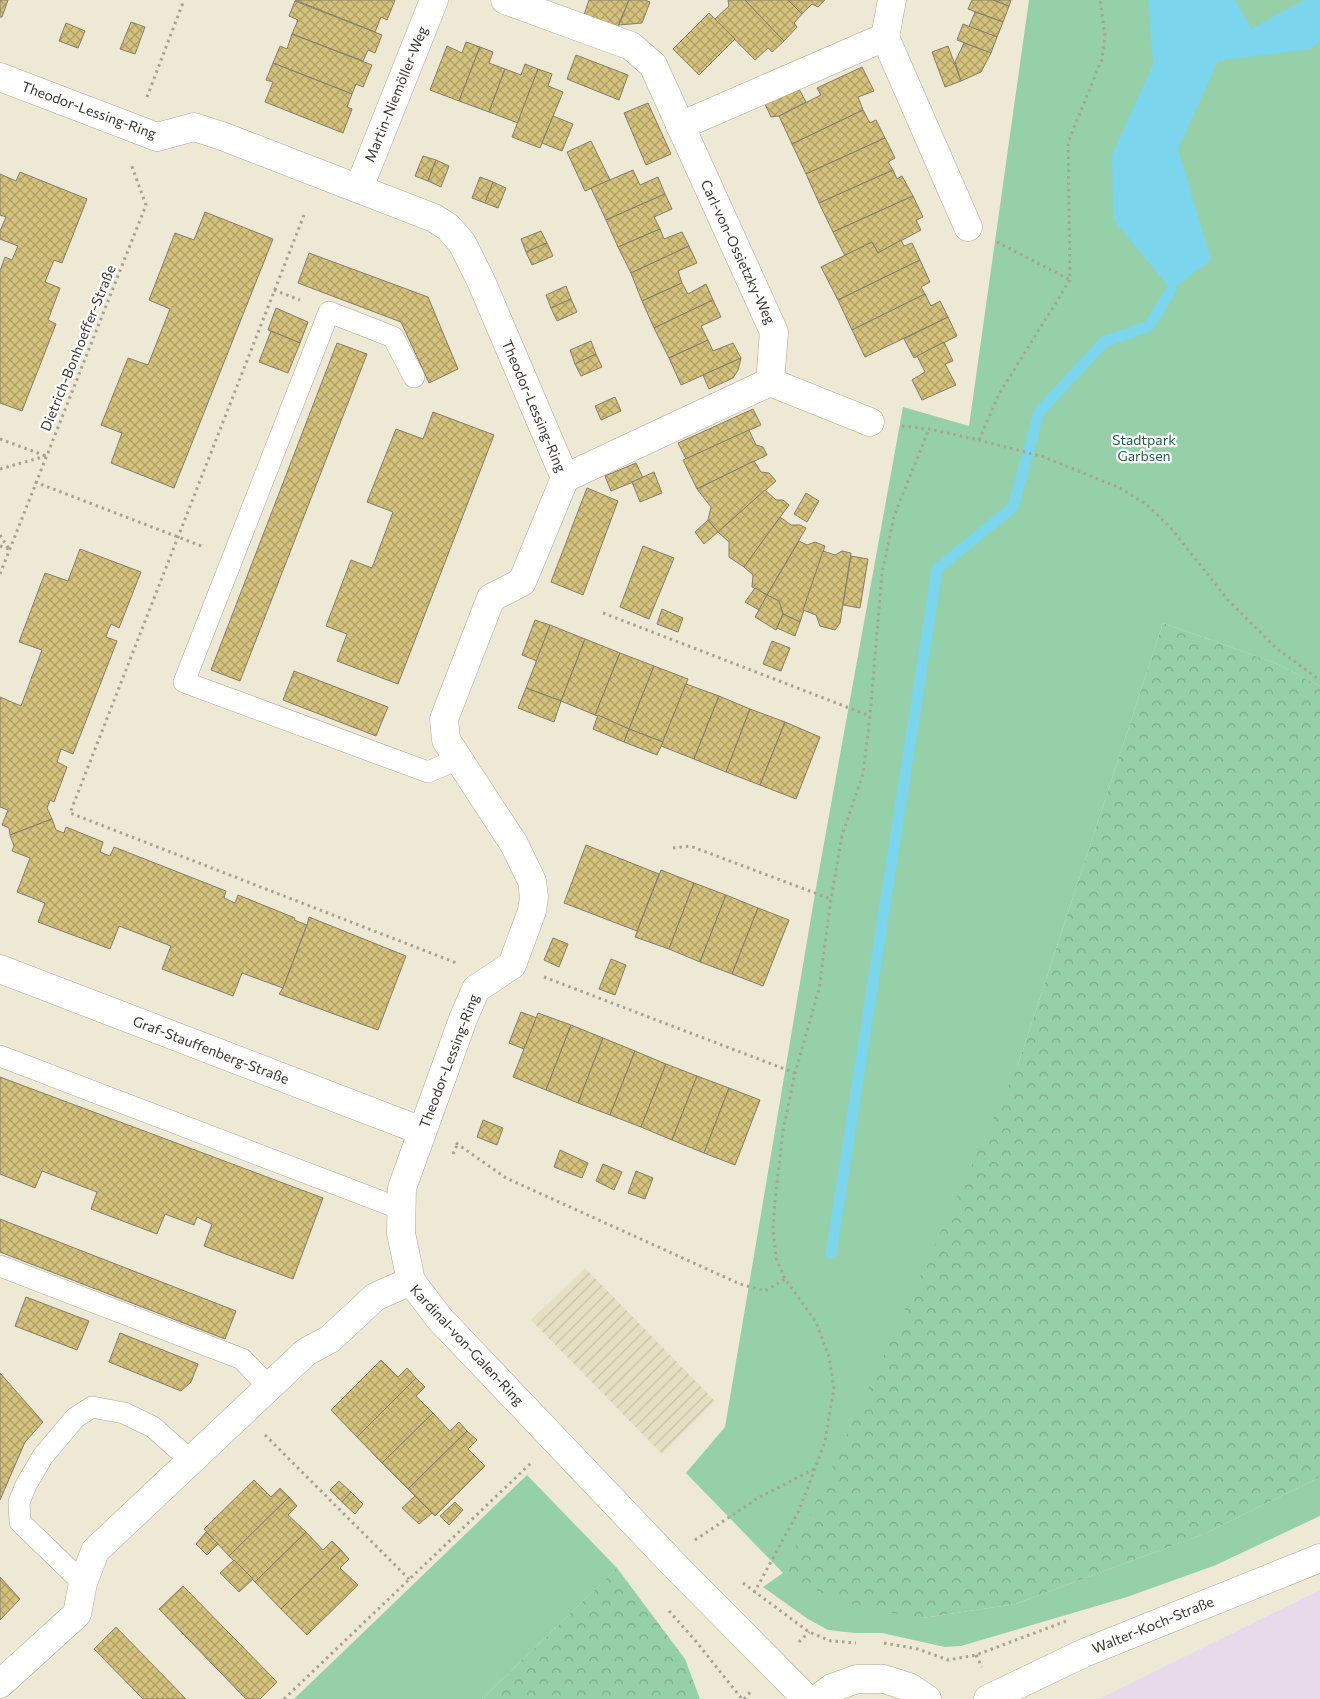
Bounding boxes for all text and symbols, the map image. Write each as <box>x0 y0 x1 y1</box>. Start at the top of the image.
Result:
street label: Martin-Niemöller-Weg <box>360 23 431 164</box>
street label: Theodor-Lessing-Ring <box>19 77 159 142</box>
street label: Carl-von-Ossietzky-Weg <box>698 177 780 327</box>
street label: Dietrich-Bonhoeffer-Straße <box>36 262 119 433</box>
street label: Theodor-Lessing-Ring <box>499 337 570 475</box>
park label: Stadtpark Garbsen <box>1112 431 1176 464</box>
street label: Theodor-Lessing-Ring <box>415 991 482 1130</box>
street label: Graf-Stauffenberg-Straße <box>131 1012 292 1087</box>
street label: Kardinal-von-Galen-Ring <box>407 1281 528 1409</box>
street label: Walter-Koch-Straße <box>1090 1592 1216 1657</box>

